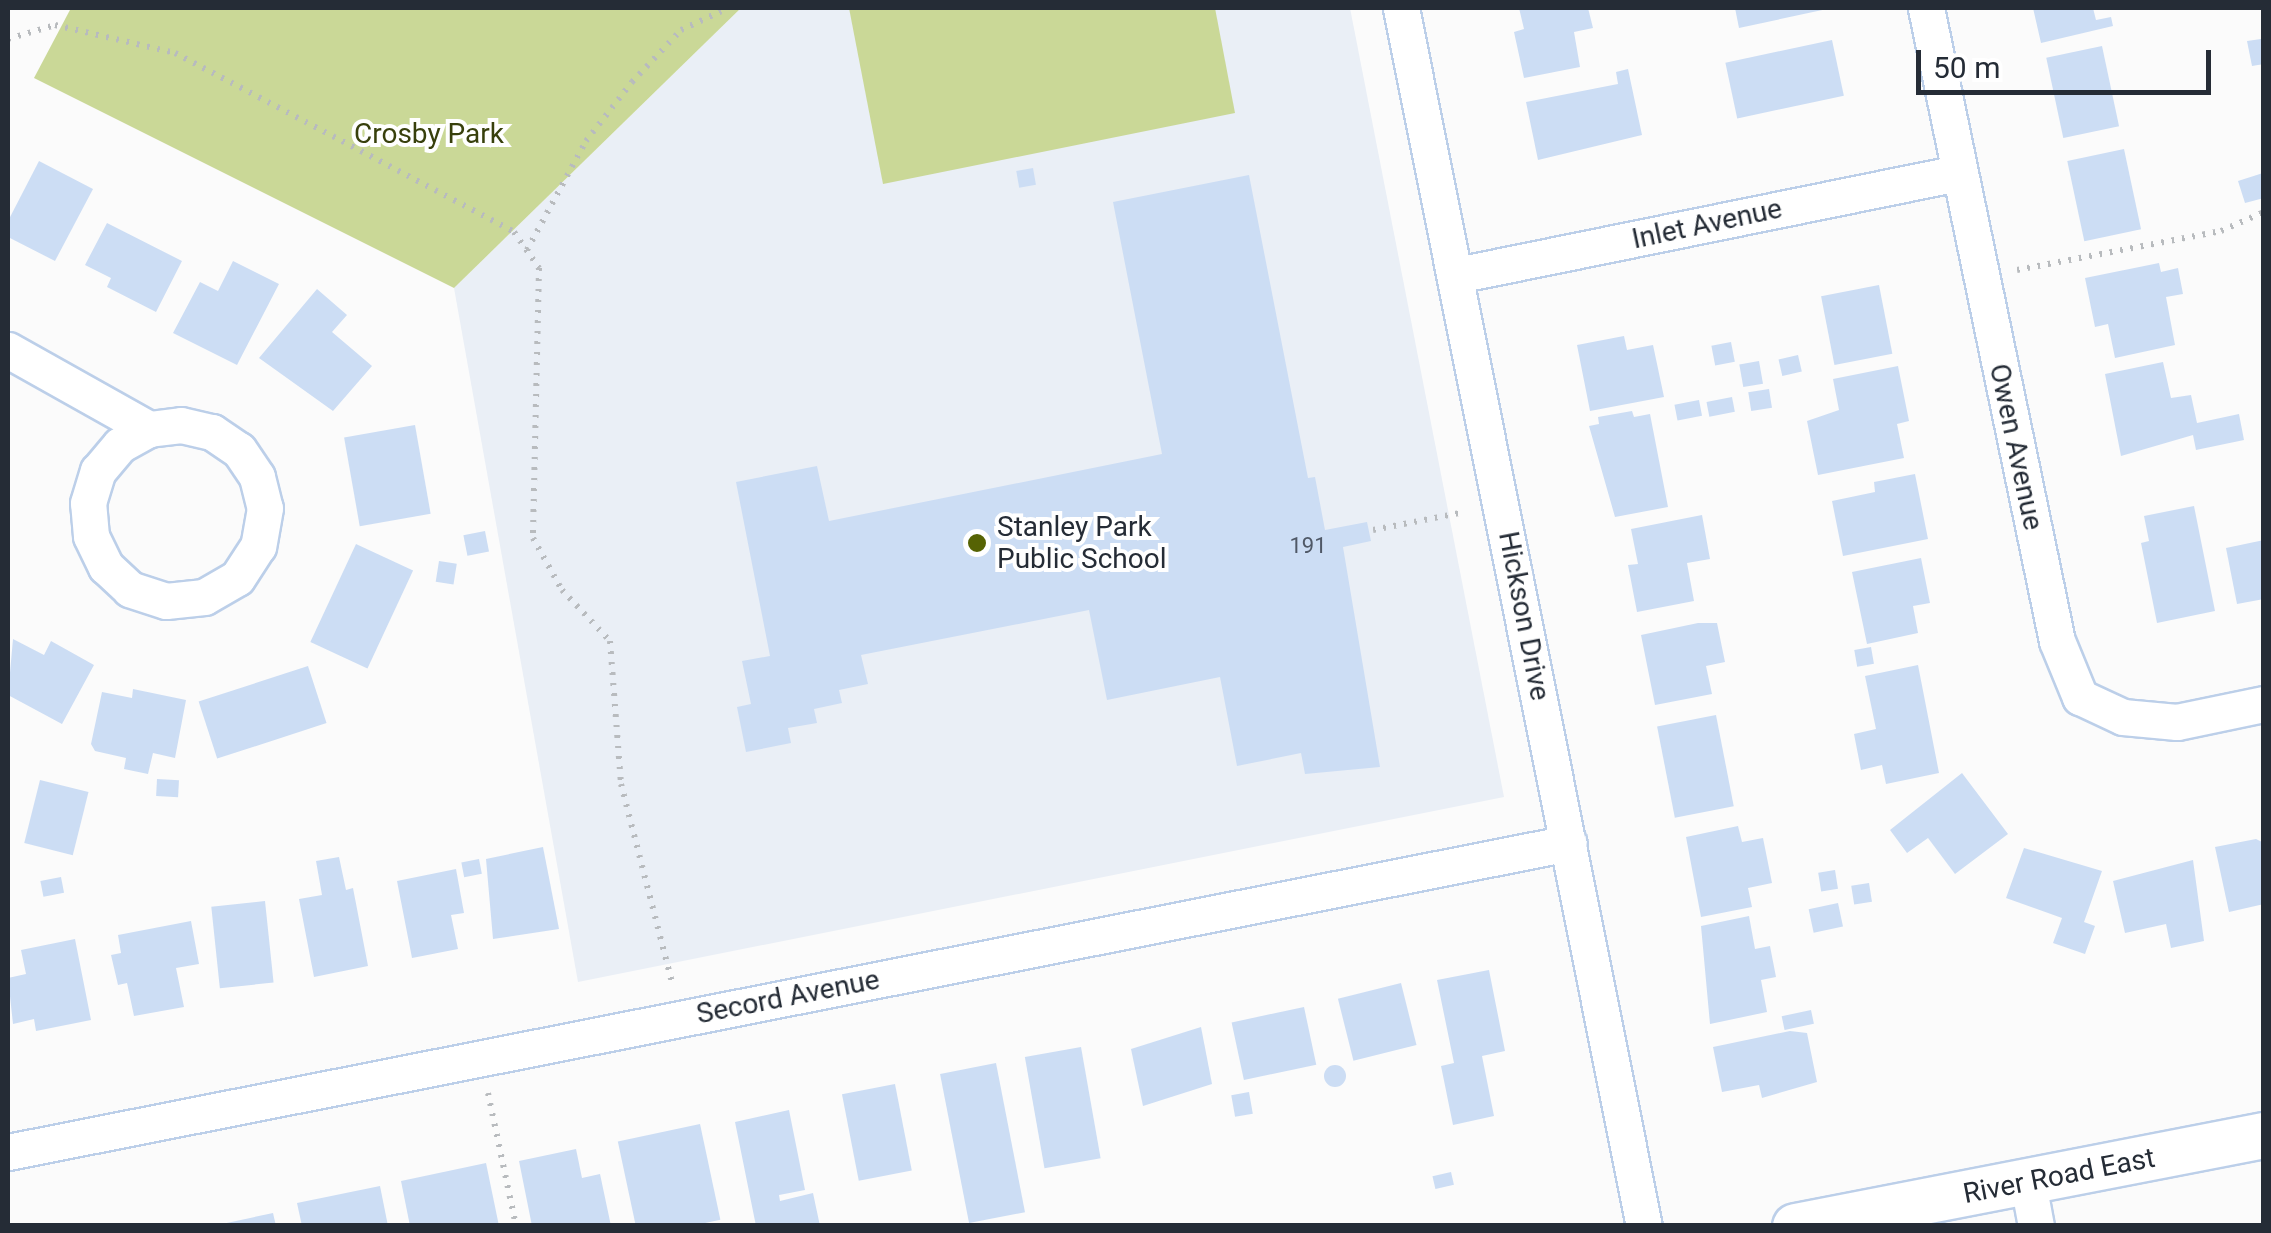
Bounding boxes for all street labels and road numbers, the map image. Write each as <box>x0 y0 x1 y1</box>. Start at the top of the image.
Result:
street label: Inlet Avenue <box>1629 192 1785 256</box>
street label: Owen Avenue <box>1982 361 2050 533</box>
street label: Hickson Drive <box>1491 529 1557 703</box>
street label: Secord Avenue <box>694 963 882 1031</box>
street label: River Road East <box>1960 1141 2158 1211</box>

